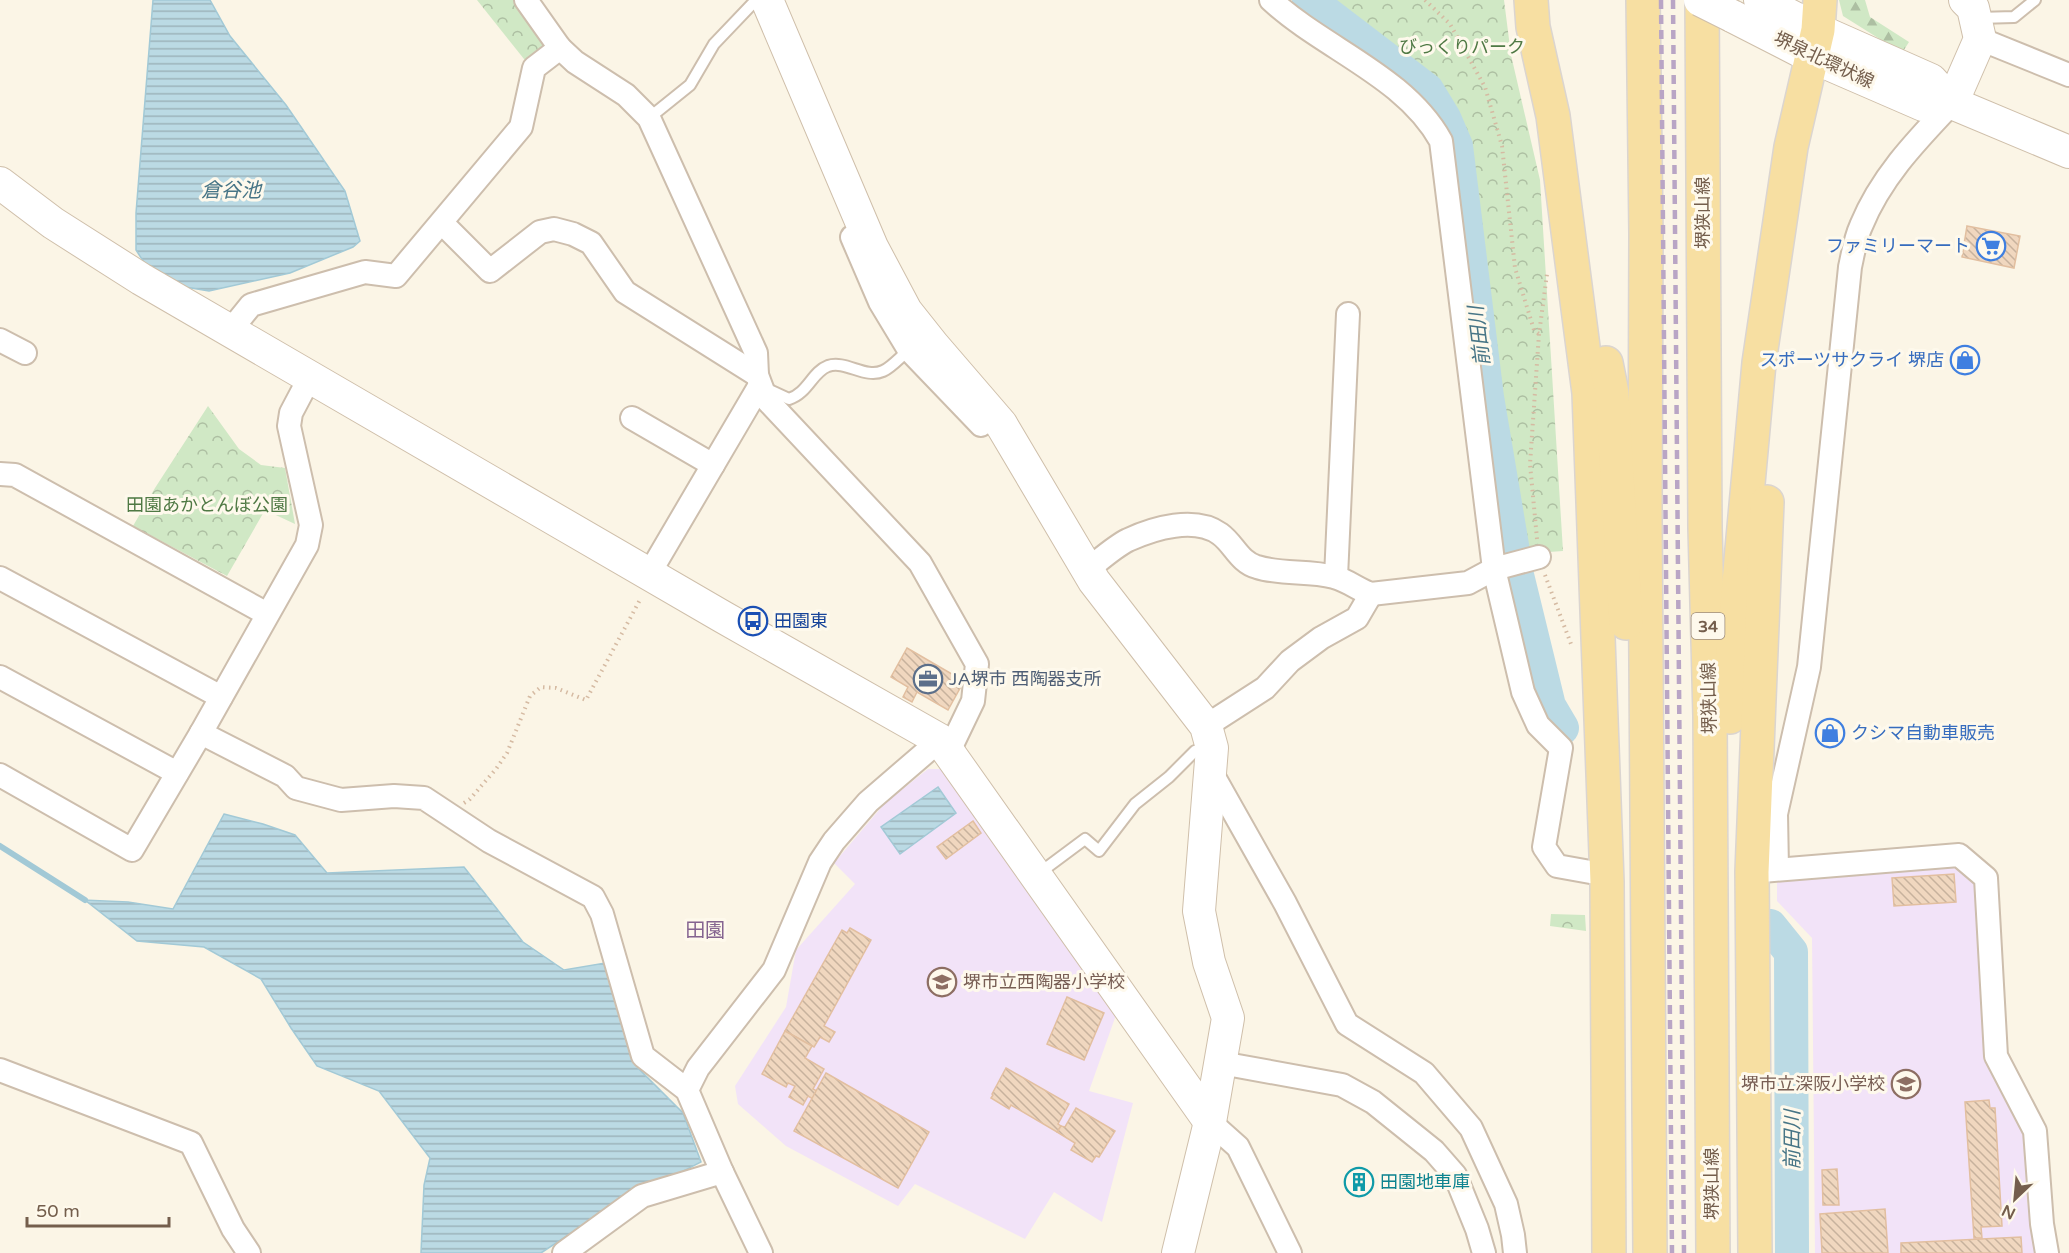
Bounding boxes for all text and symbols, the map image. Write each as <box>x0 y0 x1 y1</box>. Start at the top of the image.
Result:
street label: 堺泉北環状線 <box>1770 27 1878 93</box>
park label: びっくりパーク <box>1399 36 1525 58</box>
street label: 堺狭山線 <box>1692 177 1714 249</box>
water label: 倉谷池 <box>201 179 263 203</box>
supermarket icon: ファミリーマート <box>1975 230 2007 262</box>
place label: ファミリーマート <box>1826 235 1970 257</box>
water label: 前田川 <box>1464 303 1496 367</box>
shop icon: スポーツサクライ 堺店 <box>1949 344 1981 376</box>
place label: スポーツサクライ 堺店 <box>1760 349 1944 371</box>
park label: 田園あかとんぼ公園 <box>126 494 288 516</box>
bus stop icon: 田園東 <box>737 605 769 637</box>
place label: 田園東 <box>774 610 828 632</box>
road number: 34 <box>1692 613 1724 639</box>
street label: 堺狭山線 <box>1697 662 1721 734</box>
office icon: JA堺市 西陶器支所 <box>912 663 944 695</box>
place label: JA堺市 西陶器支所 <box>949 668 1102 690</box>
shop icon: クシマ自動車販売 <box>1814 717 1846 749</box>
place label: クシマ自動車販売 <box>1851 722 1995 744</box>
district label: 田園 <box>685 919 725 943</box>
school or university icon: 堺市立西陶器小学校 <box>926 966 958 998</box>
place label: 堺市立西陶器小学校 <box>963 971 1125 993</box>
school or university icon: 堺市立深阪小学校 <box>1890 1068 1922 1100</box>
place label: 堺市立深阪小学校 <box>1741 1073 1885 1095</box>
water label: 前田川 <box>1781 1108 1805 1170</box>
street label: 堺狭山線 <box>1701 1148 1723 1220</box>
building icon: 田園地車庫 <box>1343 1166 1375 1198</box>
north arrow <box>1985 1169 2045 1229</box>
place label: 田園地車庫 <box>1380 1171 1470 1193</box>
scale bar <box>27 1190 170 1228</box>
text: 50 m <box>36 1200 80 1222</box>
text: N <box>1999 1200 2019 1223</box>

